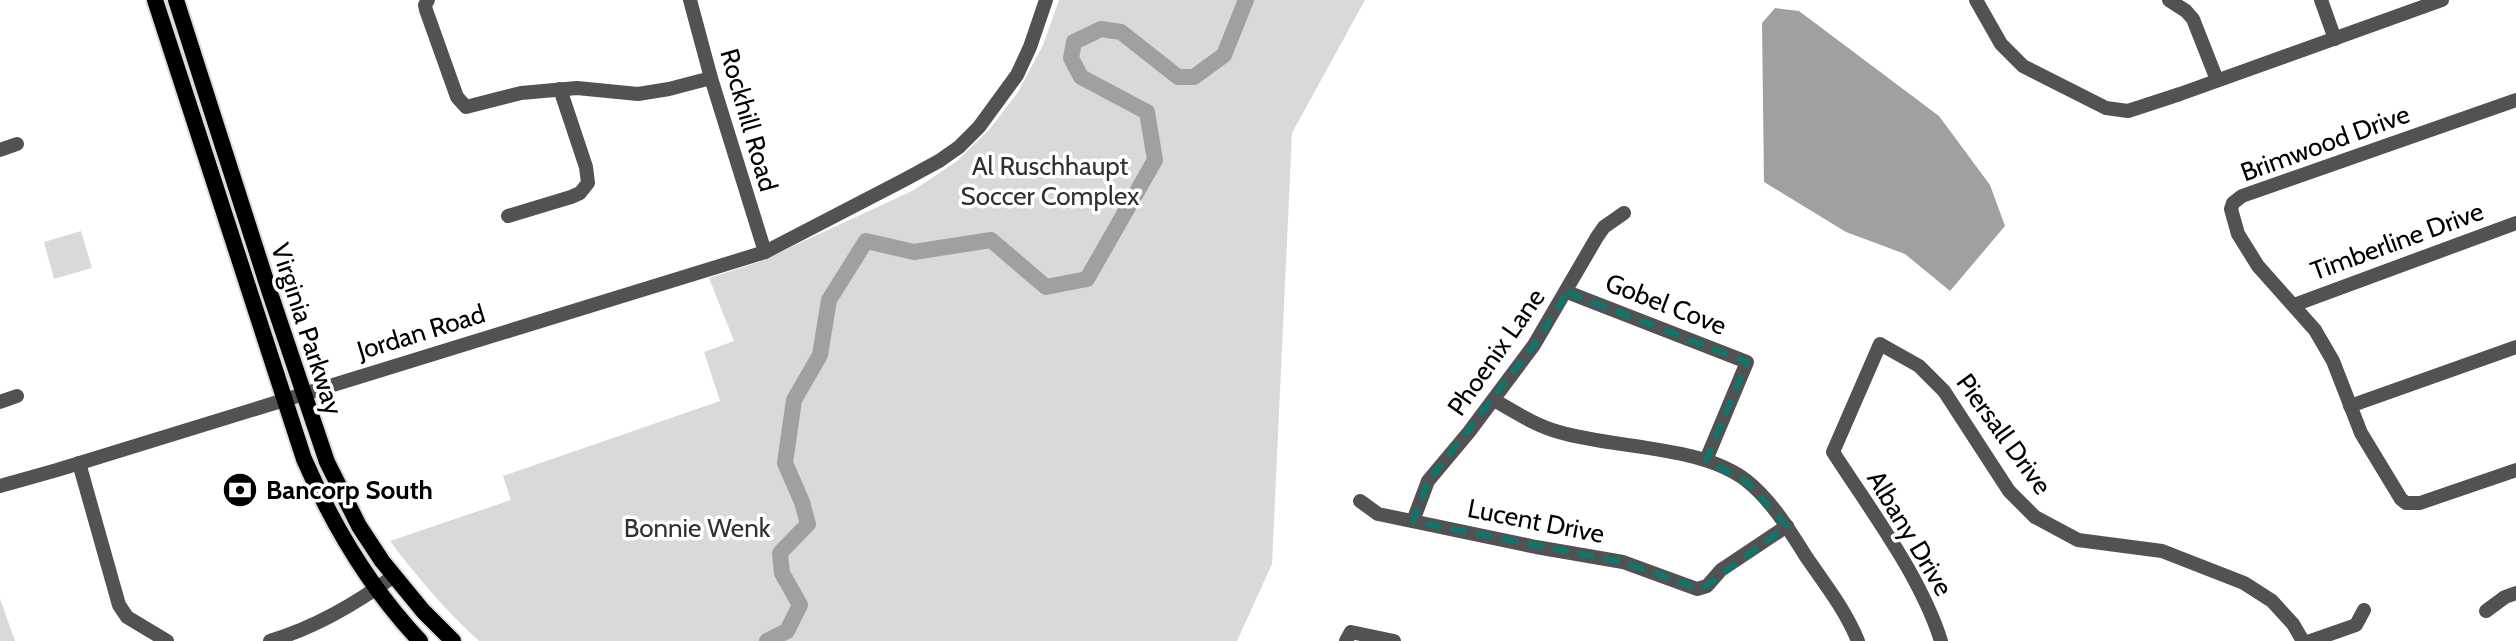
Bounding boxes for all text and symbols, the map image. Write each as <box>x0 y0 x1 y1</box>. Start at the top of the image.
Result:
street label: Rockhill Road <box>713 45 785 195</box>
street label: Brimwood Drive <box>2236 98 2414 188</box>
park label: Al Ruschhaupt Soccer Complex <box>961 150 1140 212</box>
street label: Timberline Drive <box>2306 195 2488 287</box>
street label: Virginia Parkway <box>264 239 350 419</box>
street label: Gobel Cove <box>1601 266 1731 342</box>
street label: Phoenix Lane <box>1440 282 1552 422</box>
street label: Jordan Road <box>352 297 489 367</box>
street label: Piersall Drive <box>1949 367 2059 501</box>
street label: Albany Drive <box>1860 465 1960 601</box>
bank icon: Bancorp South <box>221 471 259 509</box>
place label: Bancorp South <box>266 474 433 506</box>
street label: Lucent Drive <box>1465 492 1607 550</box>
park label: Bonnie Wenk <box>624 512 771 544</box>

